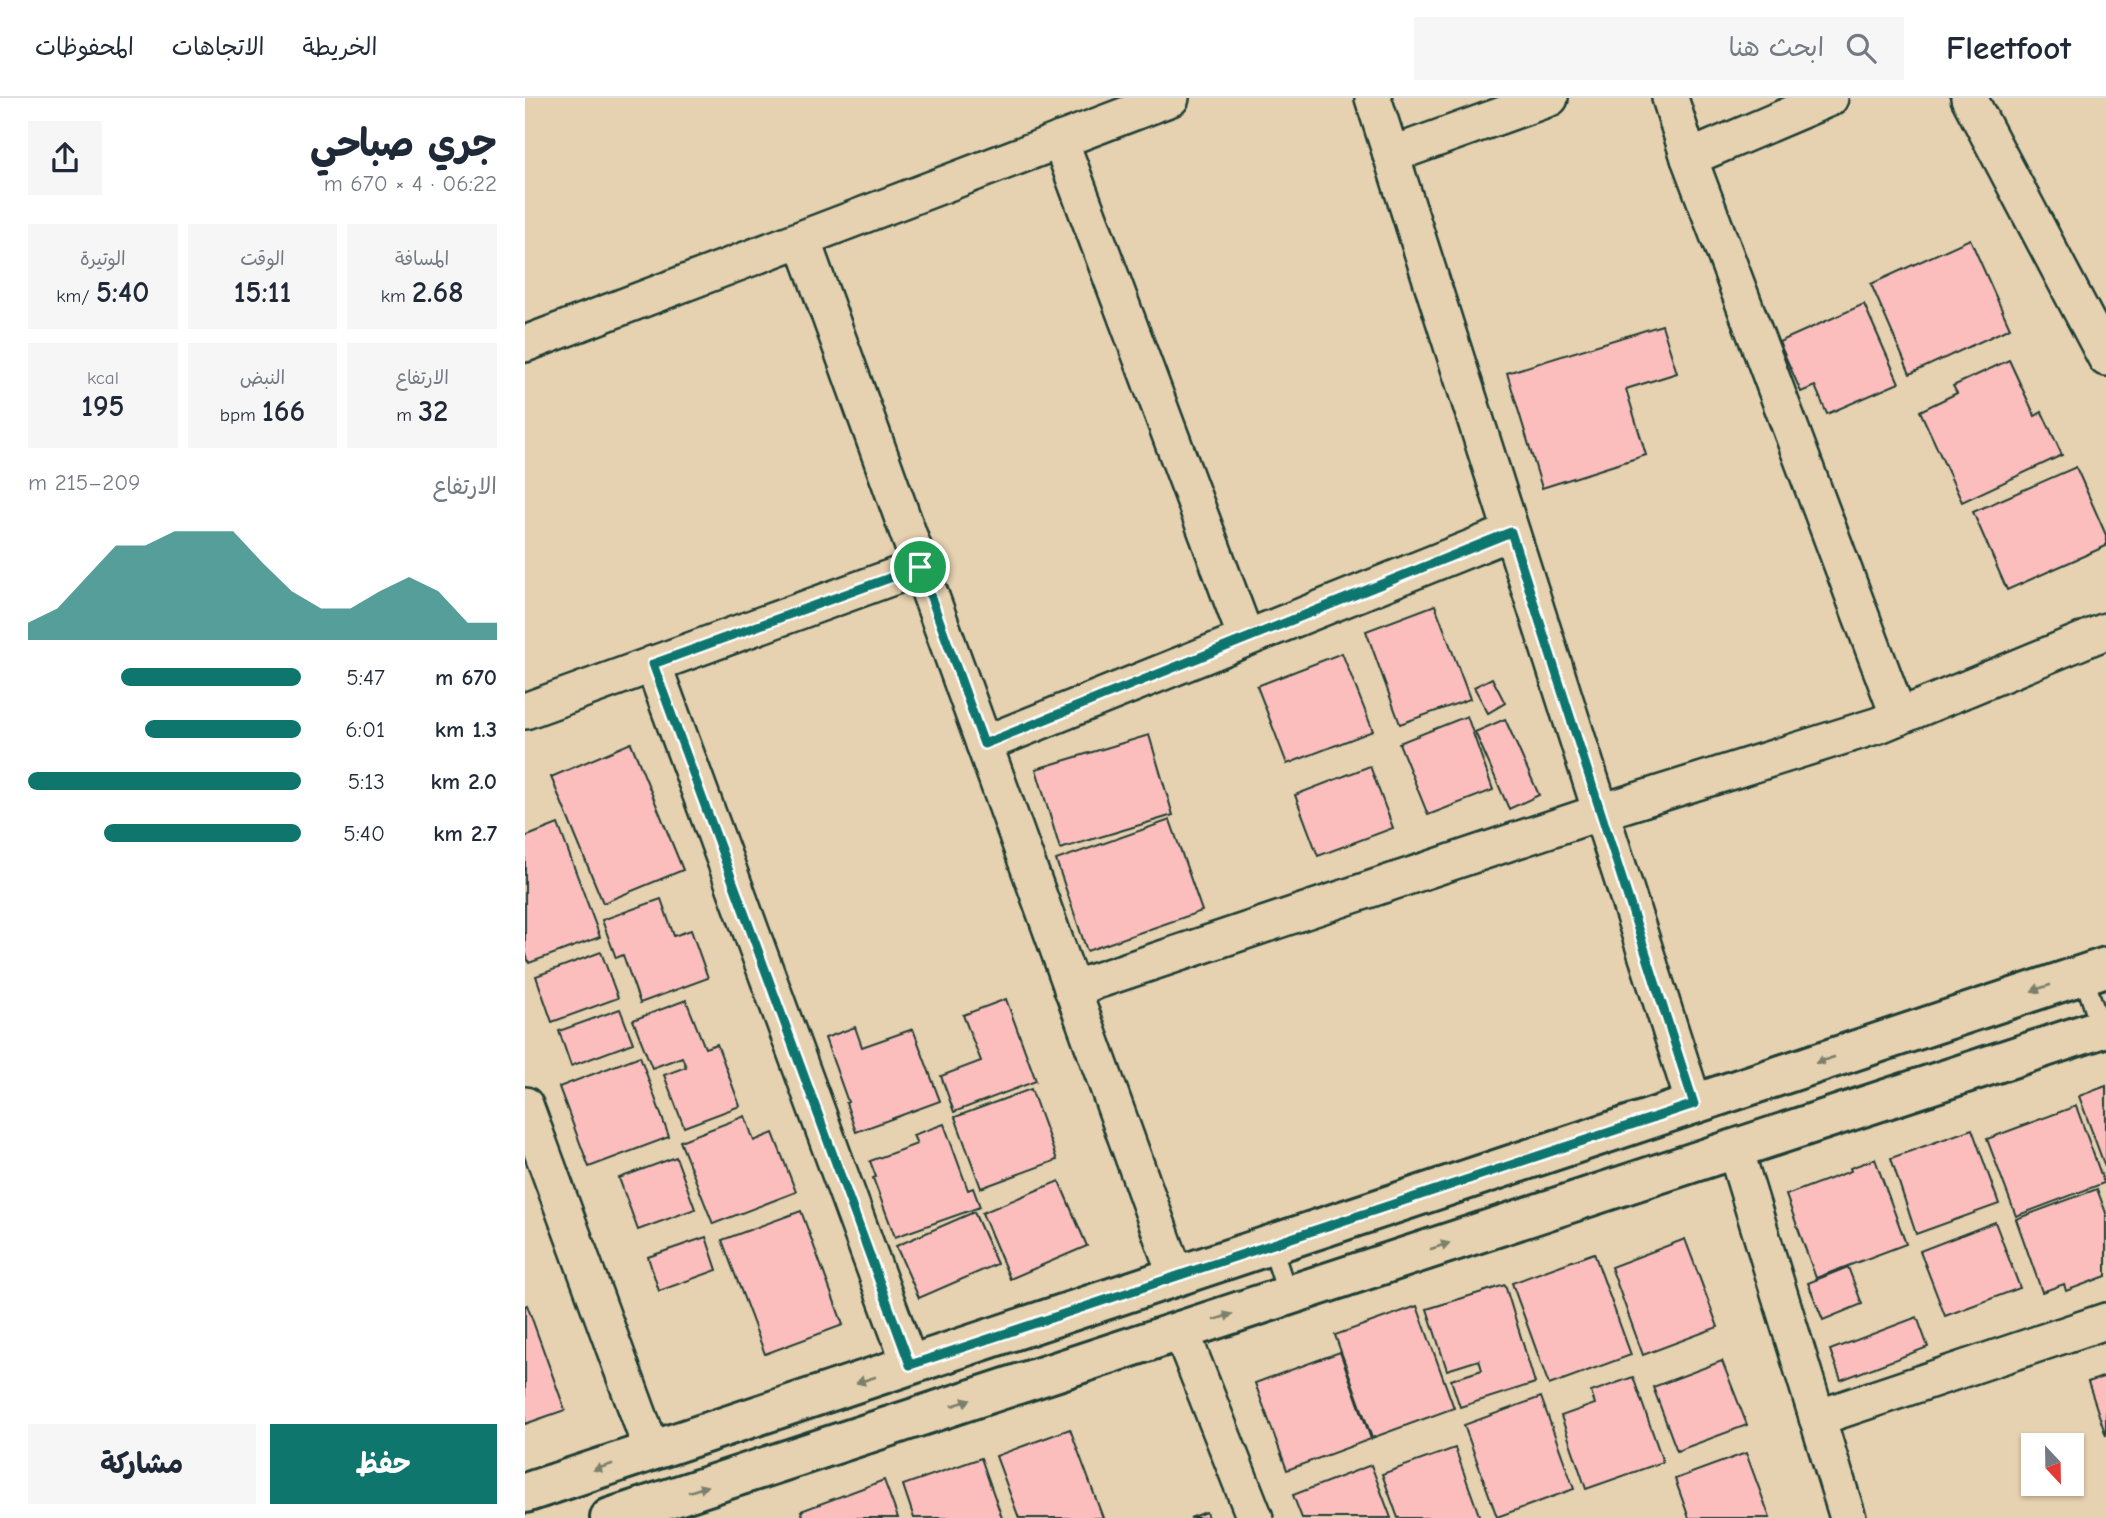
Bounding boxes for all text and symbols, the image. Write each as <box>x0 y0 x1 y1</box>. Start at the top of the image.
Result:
search box <box>1414 17 1904 80</box>
icon: search <box>1842 29 1880 67</box>
text: Fleetfoot <box>1946 29 2071 67</box>
text: المحفوظات <box>35 33 134 61</box>
text: الاتجاهات <box>172 33 265 61</box>
text: الخريطة <box>303 33 377 61</box>
text: ابحث هنا <box>1728 33 1824 63</box>
button: share <box>28 121 102 195</box>
text: جري صباحي <box>310 122 497 166</box>
text: 06:22 · 4 × 670 m <box>324 170 497 197</box>
text: الوتيرة <box>80 248 126 270</box>
text: الوقت <box>240 248 285 270</box>
text: المسافة <box>395 248 449 270</box>
text: 5:40 <box>96 275 149 310</box>
text: 15:11 <box>234 275 291 310</box>
text: 2.68 <box>412 275 464 310</box>
text: /km <box>56 285 96 307</box>
text: km <box>381 285 412 307</box>
text: kcal <box>87 367 119 389</box>
text: النبض <box>240 367 285 389</box>
text: الارتفاع <box>396 367 449 389</box>
text: 195 <box>81 389 125 424</box>
text: 166 <box>262 394 305 429</box>
text: 32 <box>418 394 448 429</box>
text: bpm <box>220 404 262 426</box>
text: m <box>396 404 418 426</box>
text: 209–215 m <box>28 469 140 496</box>
text: الارتفاع <box>433 473 497 500</box>
pin <box>890 537 950 597</box>
icon: arrive <box>901 548 939 586</box>
text: 5:47 <box>346 664 385 691</box>
text: 670 m <box>435 664 497 691</box>
text: 6:01 <box>345 716 385 743</box>
text: 1.3 km <box>435 716 497 743</box>
text: 5:13 <box>348 768 385 795</box>
text: 2.0 km <box>431 768 497 795</box>
text: 5:40 <box>343 820 385 847</box>
text: 2.7 km <box>433 820 497 847</box>
one-way arrow <box>2031 983 2052 994</box>
one-way arrow <box>1815 1055 1836 1066</box>
one-way arrow <box>1429 1240 1450 1251</box>
one-way arrow <box>1213 1311 1234 1322</box>
one-way arrow <box>855 1375 876 1385</box>
one-way arrow <box>950 1397 971 1408</box>
button: مشاركة <box>28 1424 256 1504</box>
button: حفظ <box>270 1424 497 1504</box>
north arrow <box>2021 1433 2084 1496</box>
map controls <box>2021 1433 2084 1496</box>
one-way arrow <box>593 1462 614 1473</box>
one-way arrow <box>688 1483 709 1494</box>

